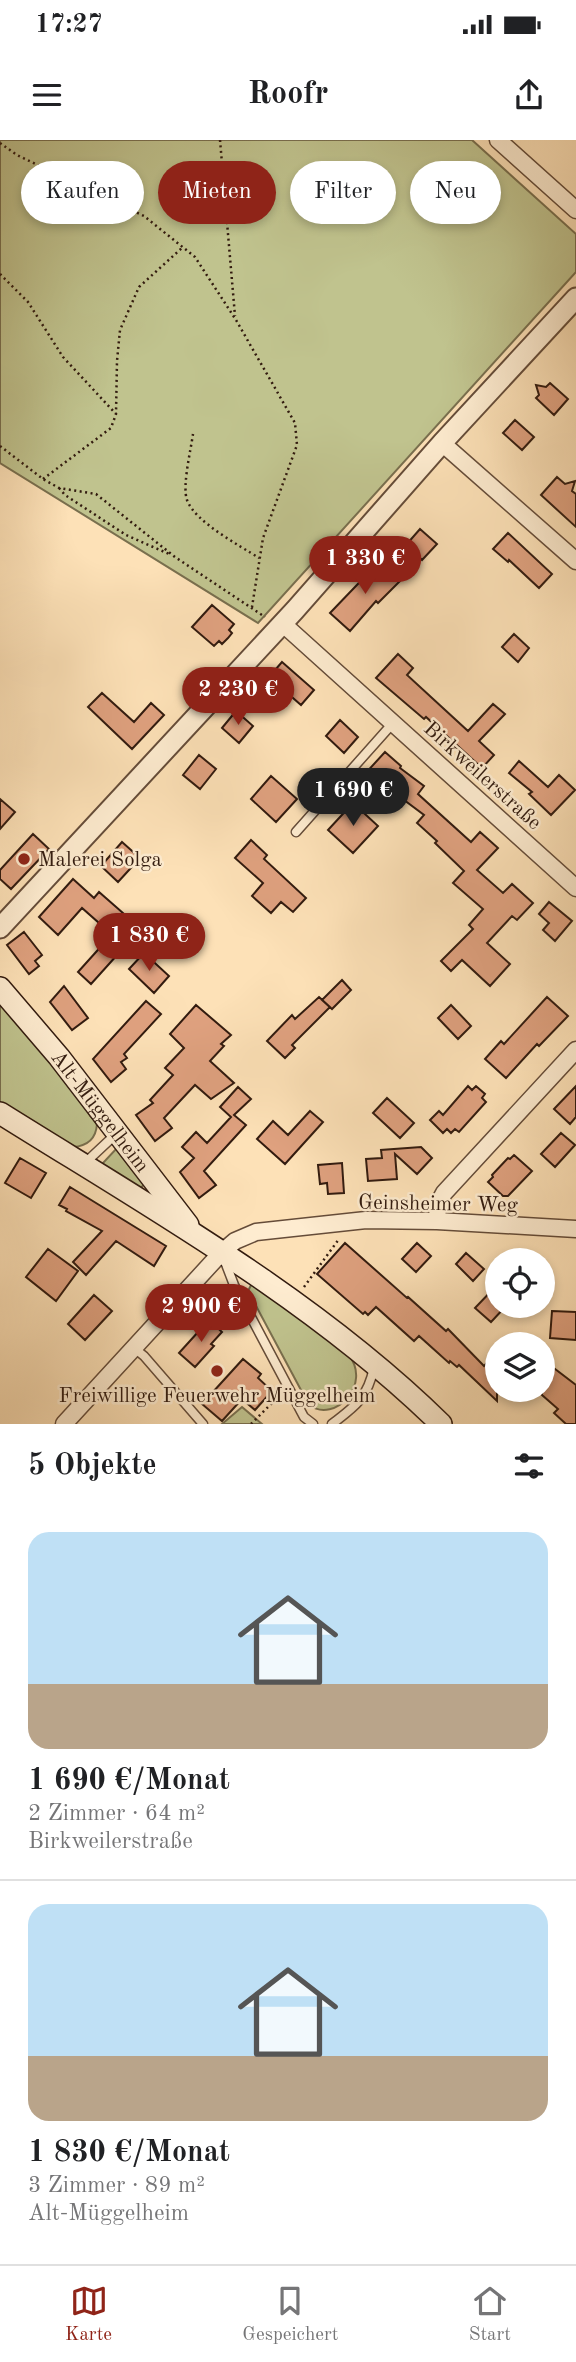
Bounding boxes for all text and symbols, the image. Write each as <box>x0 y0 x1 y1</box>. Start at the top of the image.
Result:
text: 17:27 <box>35 12 103 38</box>
icon: menu <box>28 76 66 114</box>
icon: share <box>510 76 548 114</box>
text: Roofr <box>248 79 328 111</box>
chip: Kaufen <box>21 161 144 224</box>
chip: Mieten <box>158 161 276 224</box>
chip: Filter <box>290 161 396 224</box>
chip: Neu <box>410 161 501 224</box>
pin: 1 330 € <box>300 536 430 596</box>
text: 1 330 € <box>325 547 405 570</box>
pin: 2 230 € <box>173 668 303 727</box>
text: 2 230 € <box>198 678 278 701</box>
street label: Birkweilerstraße <box>419 718 545 834</box>
pin: 1 690 € <box>288 768 418 828</box>
text: 1 690 € <box>313 779 393 802</box>
place label: Malerei Solga <box>38 850 162 871</box>
marker: Malerei Solga <box>16 851 32 867</box>
pin: 1 830 € <box>84 914 214 973</box>
text: 1 830 € <box>109 924 189 947</box>
street label: Alt-Müggelheim <box>46 1047 153 1177</box>
street label: Geinsheimer Weg <box>358 1193 519 1216</box>
map controls <box>485 1248 555 1402</box>
button: locate <box>485 1248 555 1318</box>
pin: 2 900 € <box>136 1284 266 1344</box>
text: 2 900 € <box>161 1295 241 1318</box>
button: layers <box>485 1332 555 1402</box>
marker: Freiwillige Feuerwehr Müggelheim <box>209 1363 225 1379</box>
place label: Freiwillige Feuerwehr Müggelheim <box>59 1386 375 1407</box>
icon: filters <box>510 1447 548 1485</box>
text: 5 Objekte <box>28 1451 157 1481</box>
icon: home <box>225 1577 351 1703</box>
text: 1 690 €/Monat <box>28 1766 230 1796</box>
text: 2 Zimmer · 64 m² <box>28 1802 205 1825</box>
text: Birkweilerstraße <box>28 1830 193 1853</box>
icon: home <box>225 1949 351 2075</box>
text: 1 830 €/Monat <box>28 2138 230 2168</box>
text: 3 Zimmer · 89 m² <box>28 2174 205 2197</box>
text: Alt-Müggelheim <box>28 2202 189 2225</box>
tab: Karte <box>65 2282 112 2347</box>
tab: Gespeichert <box>242 2282 338 2347</box>
tab: Start <box>469 2282 511 2347</box>

